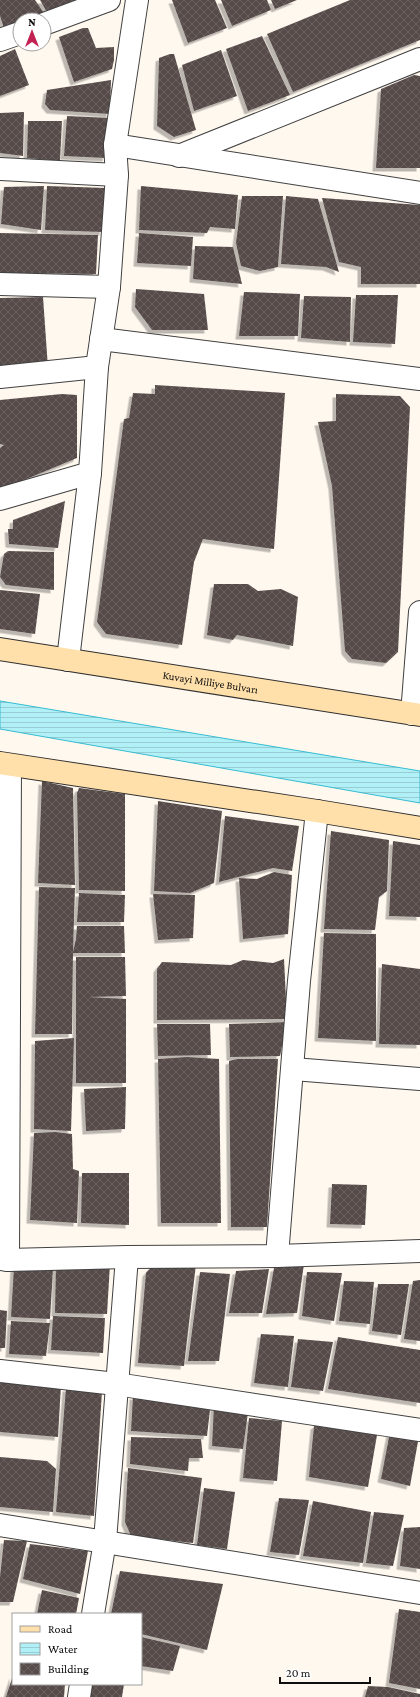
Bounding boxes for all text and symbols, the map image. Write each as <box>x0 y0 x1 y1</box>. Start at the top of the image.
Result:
north arrow <box>12 12 52 52</box>
text: N <box>28 16 36 28</box>
street label: Kuvayi Milliye Bulvarı <box>162 669 259 695</box>
legend <box>12 1613 142 1685</box>
text: Road <box>48 1622 73 1636</box>
text: Water <box>48 1642 78 1656</box>
scale bar <box>280 1659 370 1685</box>
text: Building <box>48 1662 89 1676</box>
text: 20 m <box>286 1666 311 1680</box>

